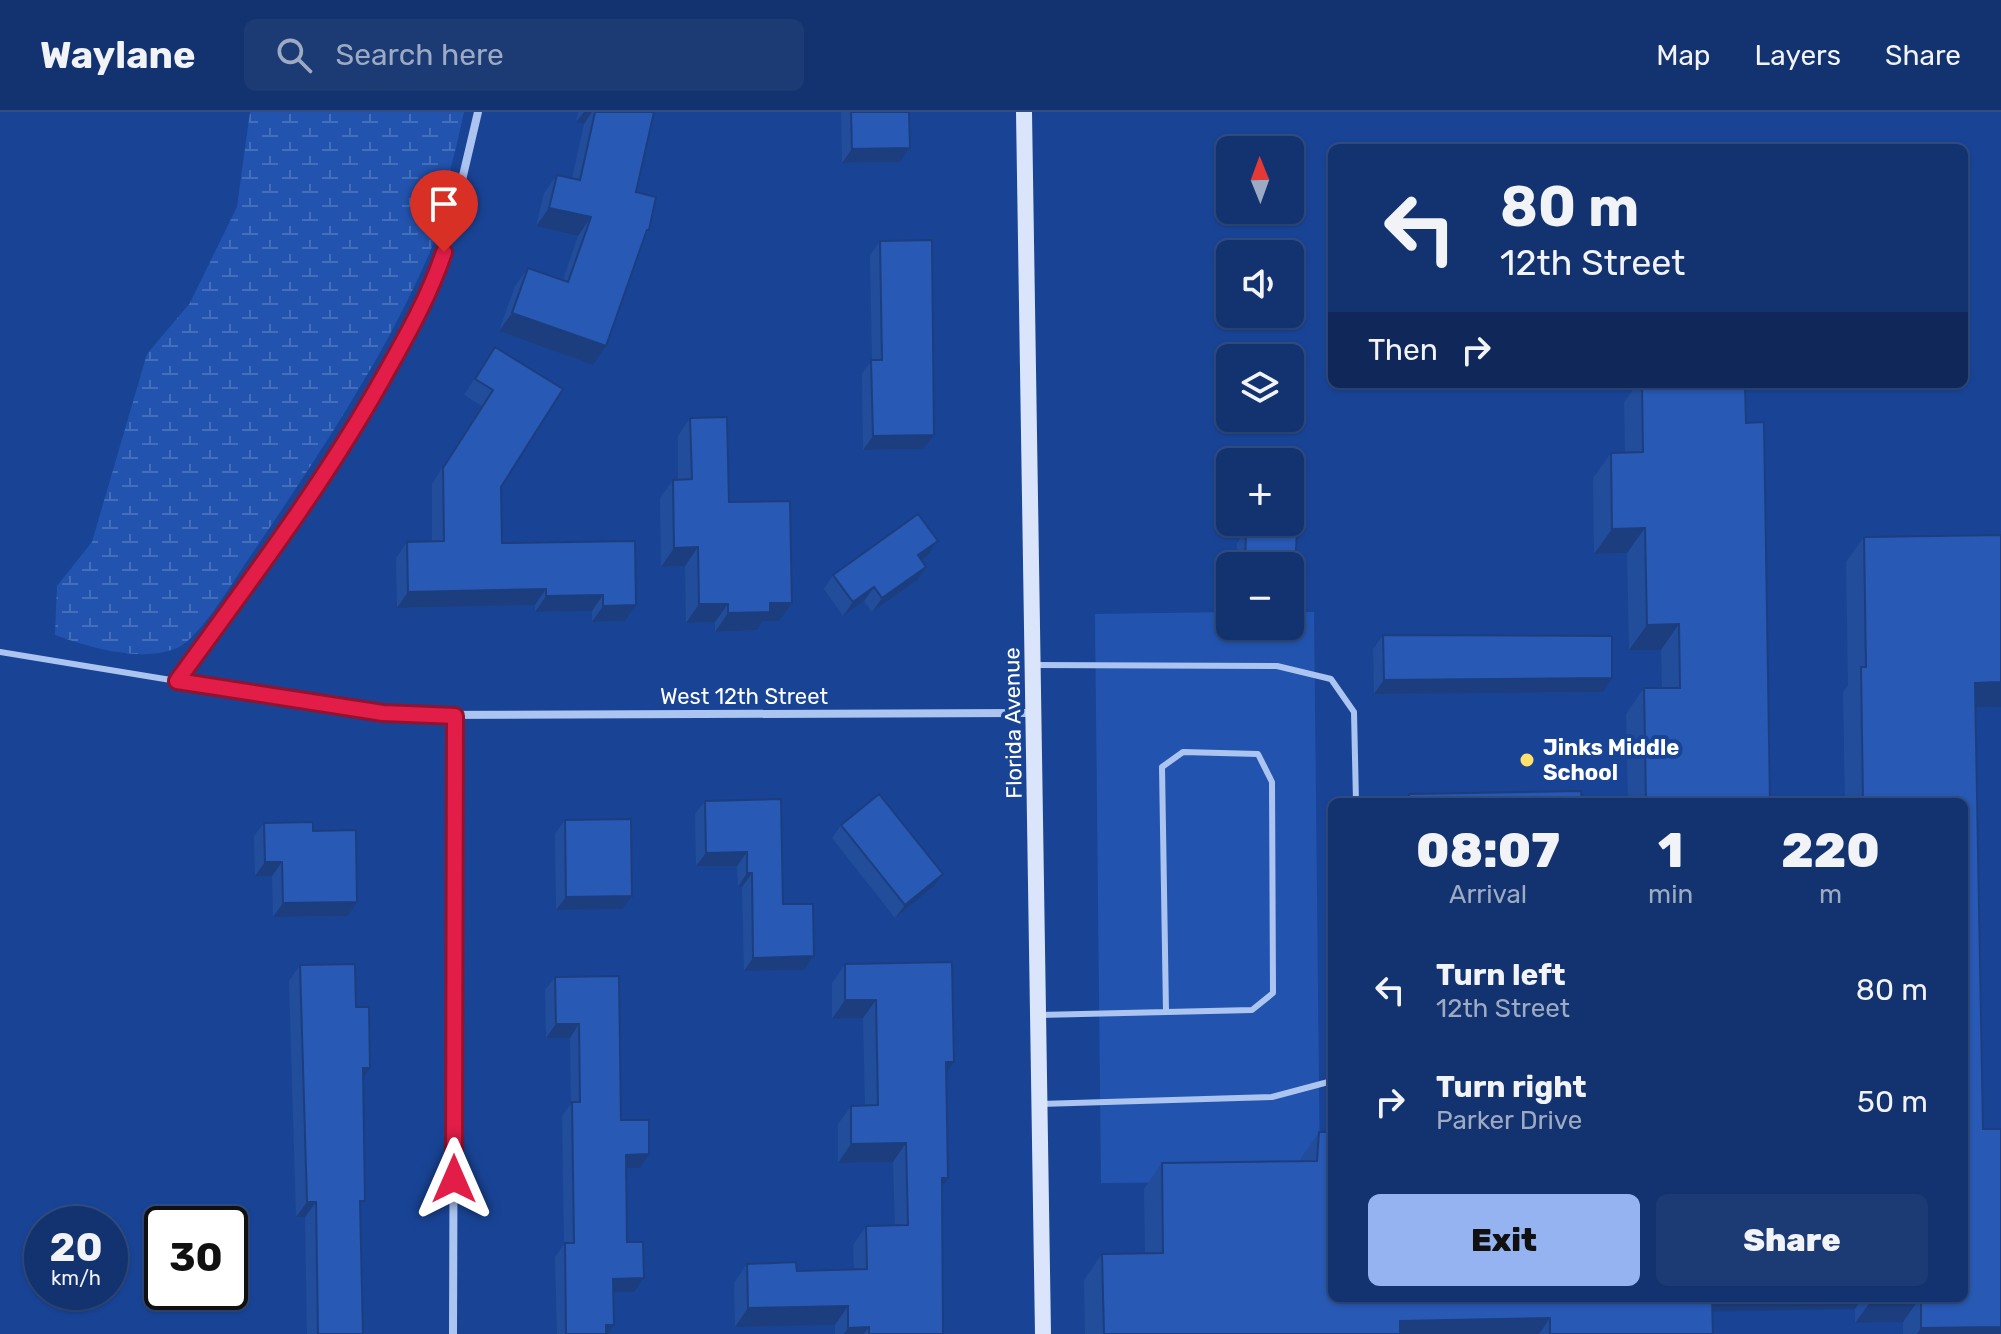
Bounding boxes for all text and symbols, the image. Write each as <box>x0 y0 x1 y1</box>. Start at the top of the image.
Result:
search box <box>244 19 804 91</box>
text: Waylane <box>40 32 196 78</box>
icon: search <box>272 33 316 77</box>
text: Search here <box>336 37 504 73</box>
text: Map <box>1656 39 1711 72</box>
text: Layers <box>1755 39 1841 72</box>
text: Share <box>1885 39 1961 72</box>
north arrow <box>1216 136 1304 224</box>
map controls <box>1216 136 1304 640</box>
pin <box>410 170 478 252</box>
text: 80 m <box>1500 174 1639 240</box>
icon: left <box>1368 176 1472 280</box>
icon: arrive <box>422 182 466 226</box>
button: sound <box>1216 240 1304 328</box>
text: 12th Street <box>1500 241 1685 284</box>
icon: right <box>1454 328 1498 372</box>
text: Then <box>1368 332 1438 368</box>
button: layers <box>1216 344 1304 432</box>
button: + <box>1216 448 1304 536</box>
button: − <box>1216 552 1304 640</box>
street label: Florida Avenue <box>998 647 1028 799</box>
street label: West 12th Street <box>660 683 828 710</box>
place label: Jinks Middle School <box>1543 734 1679 786</box>
marker: Jinks Middle School <box>1518 751 1536 769</box>
text: 08:07 <box>1416 822 1560 879</box>
text: 1 <box>1658 822 1683 879</box>
text: 220 <box>1781 822 1880 879</box>
text: Arrival <box>1449 879 1527 910</box>
text: min <box>1648 879 1693 910</box>
text: m <box>1819 879 1842 910</box>
text: Turn left <box>1436 957 1566 993</box>
icon: left <box>1368 968 1412 1012</box>
text: 80 m <box>1856 972 1928 1008</box>
text: 12th Street <box>1436 993 1570 1024</box>
text: Turn right <box>1436 1069 1587 1105</box>
icon: right <box>1368 1080 1412 1124</box>
text: 50 m <box>1857 1084 1928 1120</box>
text: Parker Drive <box>1436 1105 1582 1136</box>
position arrow <box>412 1137 496 1221</box>
button: Exit <box>1368 1194 1640 1286</box>
button: Share <box>1656 1194 1928 1286</box>
speed limit sign: 30 <box>144 1206 248 1310</box>
text: 20 <box>49 1224 103 1271</box>
text: km/h <box>51 1266 101 1290</box>

